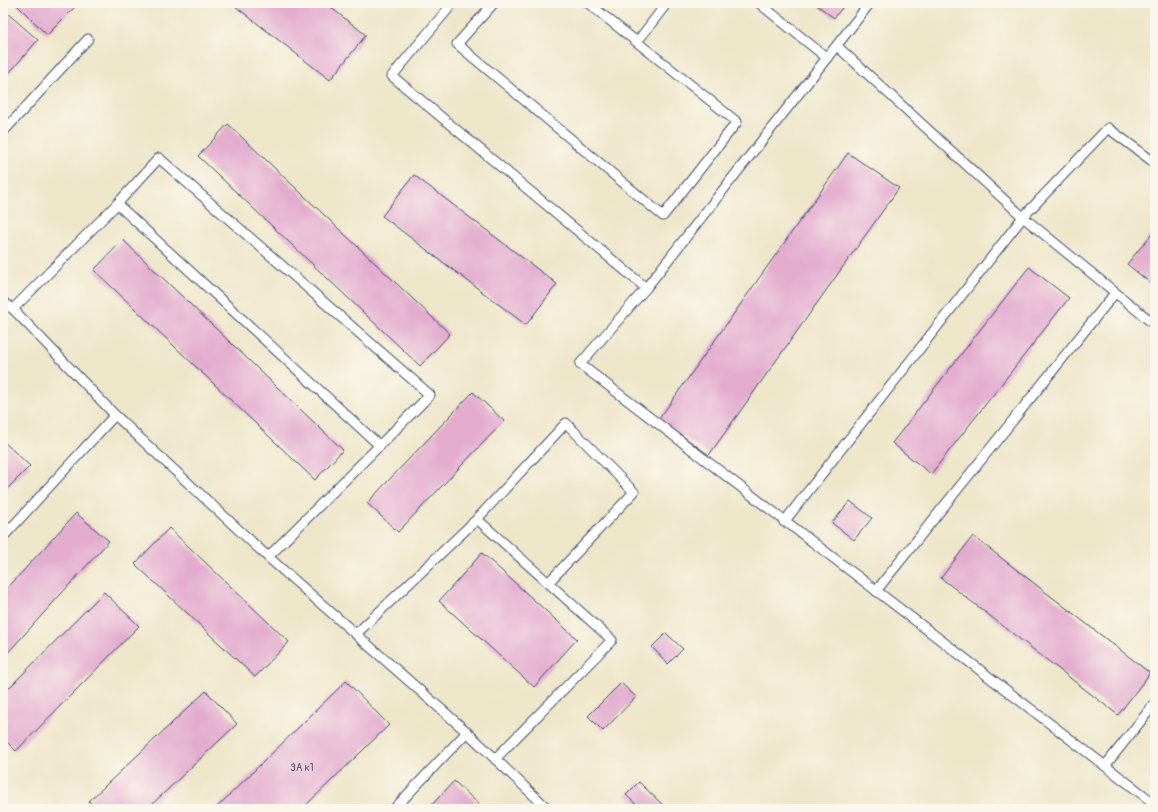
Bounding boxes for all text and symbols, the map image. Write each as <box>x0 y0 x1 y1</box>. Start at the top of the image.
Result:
house number: 3А к1 <box>290 762 314 774</box>

